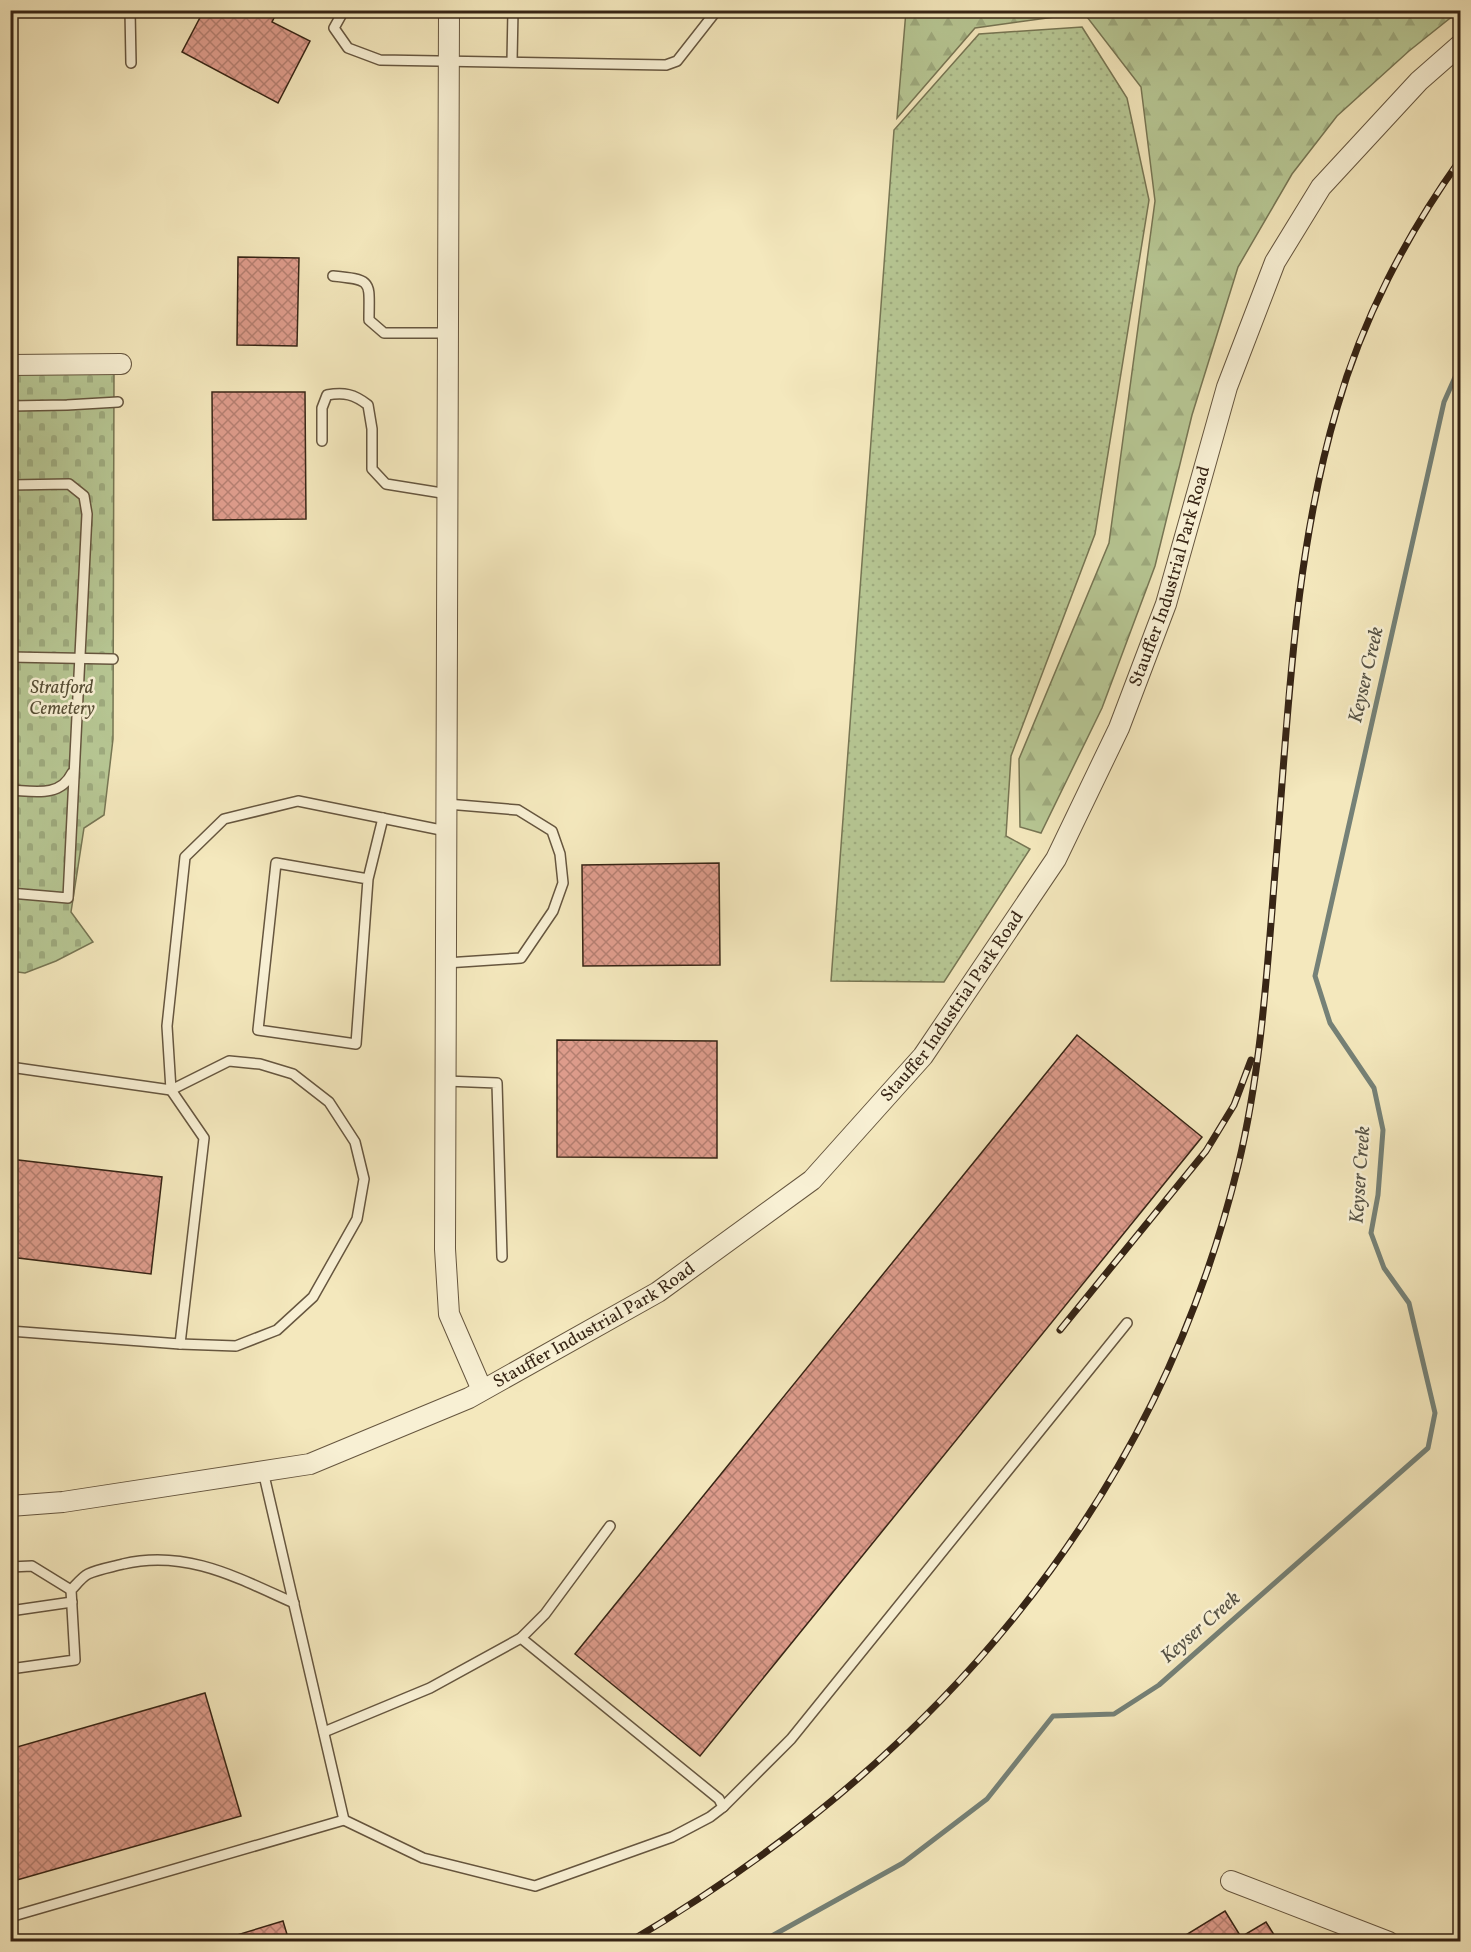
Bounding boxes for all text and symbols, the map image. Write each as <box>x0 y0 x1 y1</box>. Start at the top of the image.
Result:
street label: Stauffer Industrial Park Road <box>1123 463 1217 690</box>
water label: Keyser Creek <box>1342 624 1392 726</box>
park label: Stratford Cemetery <box>29 676 95 722</box>
street label: Stauffer Industrial Park Road <box>875 906 1030 1108</box>
water label: Keyser Creek <box>1344 1125 1378 1225</box>
street label: Stauffer Industrial Park Road <box>489 1256 700 1394</box>
water label: Keyser Creek <box>1155 1585 1247 1671</box>

